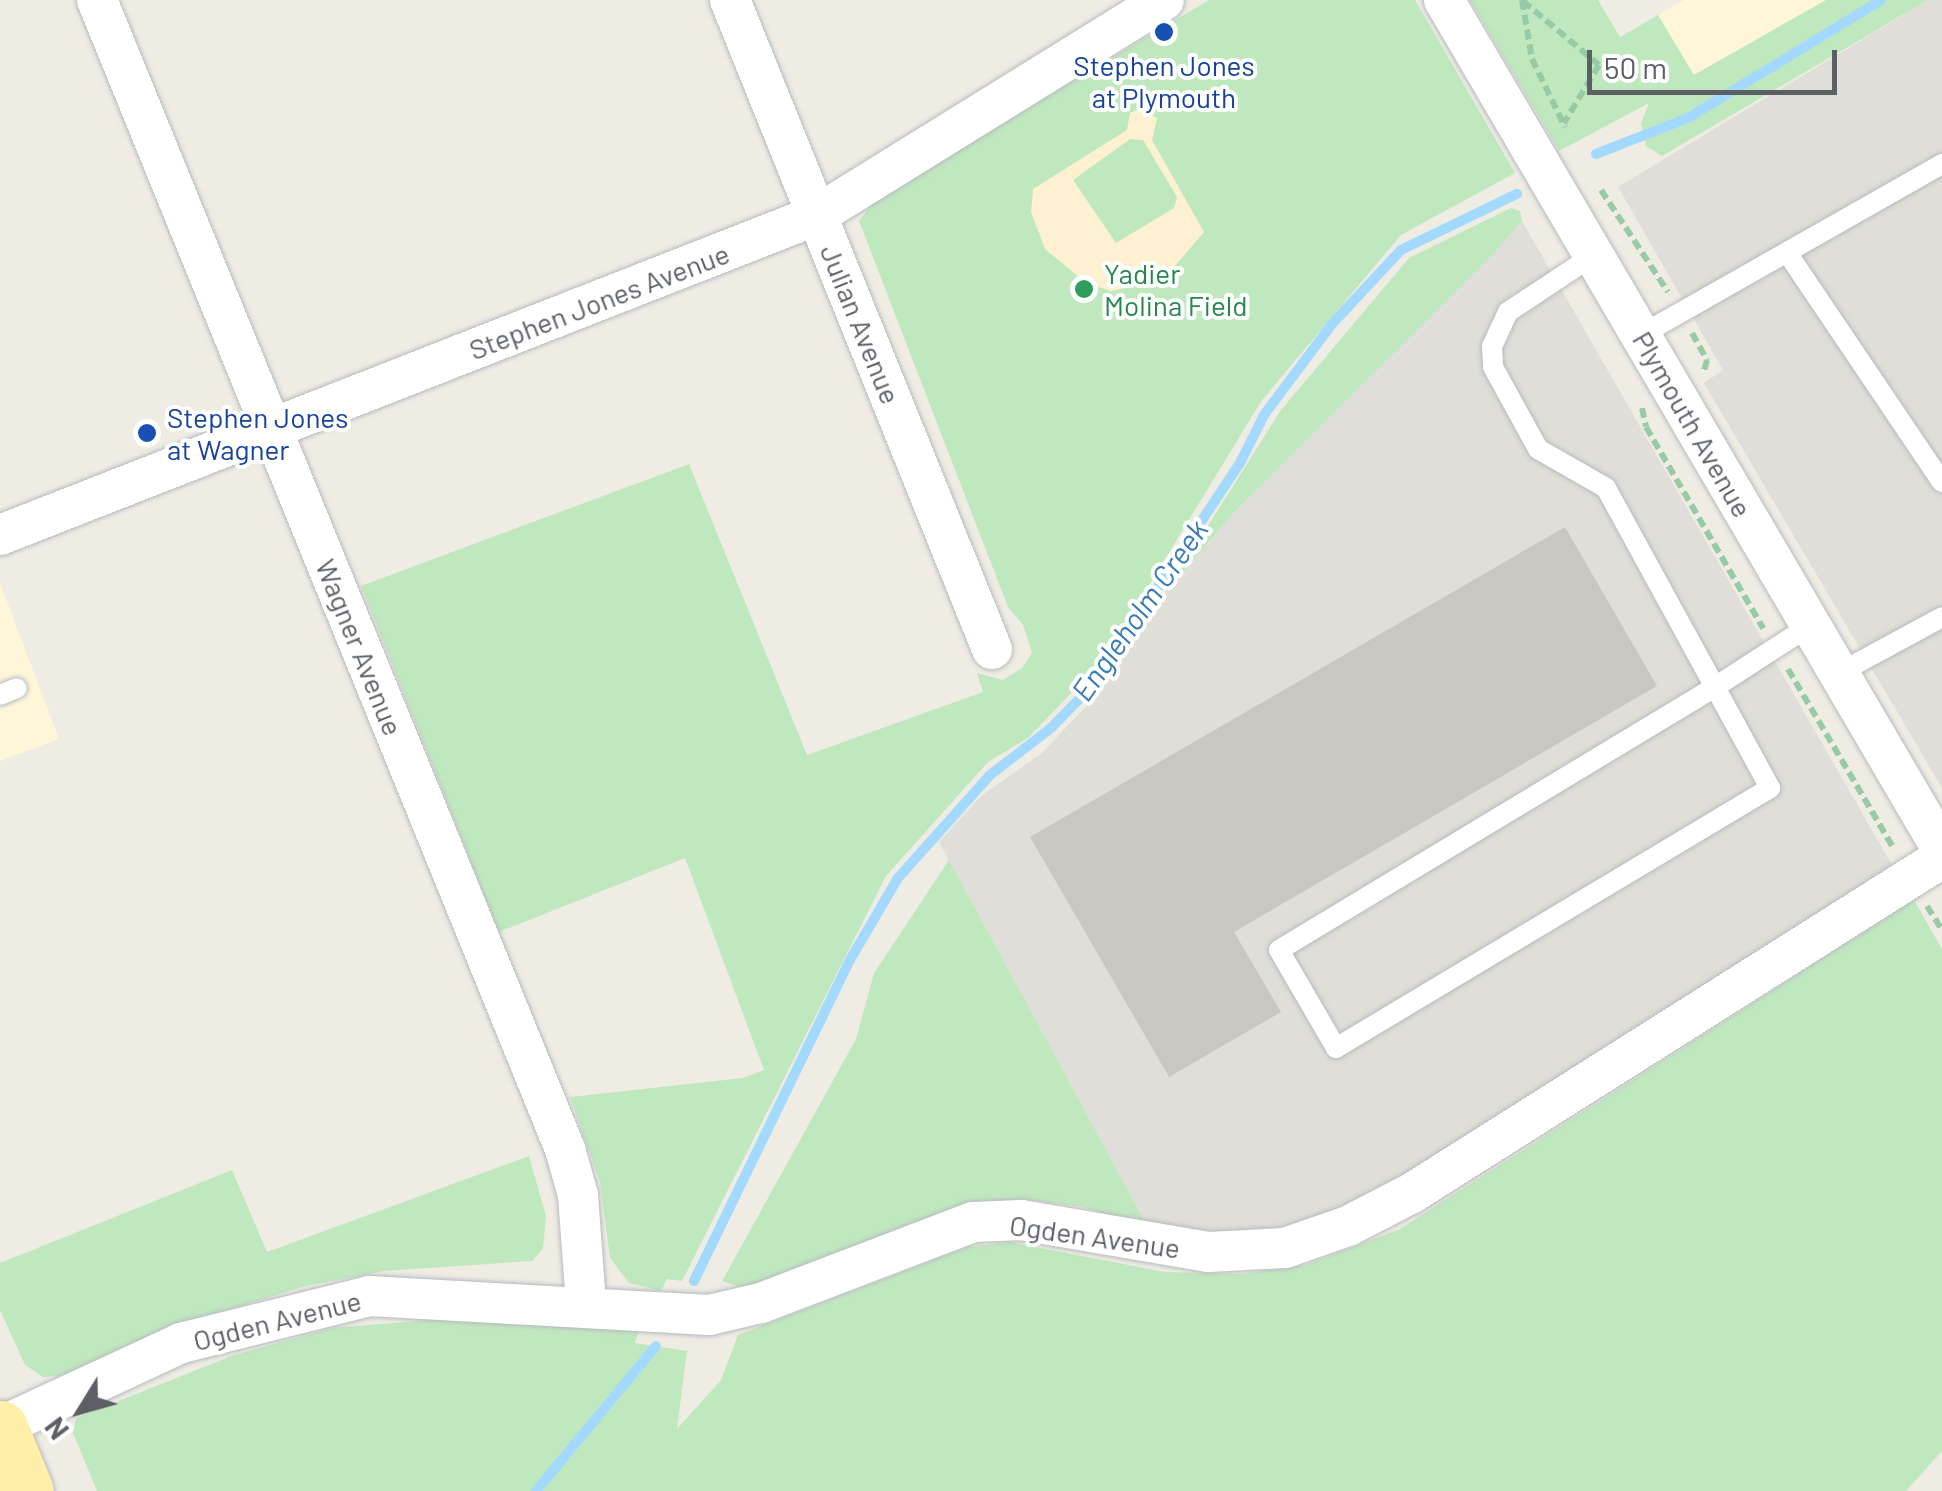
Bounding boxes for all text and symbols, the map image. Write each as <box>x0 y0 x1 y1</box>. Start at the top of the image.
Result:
marker: Stephen Jones at Plymouth <box>1153 21 1175 43</box>
scale bar <box>1592 30 1842 92</box>
place label: Stephen Jones at Plymouth <box>1073 48 1255 114</box>
text: 50 m <box>1604 49 1667 85</box>
street label: Stephen Jones Avenue <box>464 236 734 366</box>
street label: Julian Avenue <box>814 239 908 409</box>
place label: Yadier Molina Field <box>1104 256 1248 322</box>
marker: Yadier Molina Field <box>1073 278 1095 300</box>
street label: Plymouth Avenue <box>1626 325 1760 523</box>
place label: Stephen Jones at Wagner <box>167 400 348 466</box>
marker: Stephen Jones at Wagner <box>136 422 158 444</box>
water label: Engleholm Creek <box>1063 513 1215 707</box>
street label: Wagner Avenue <box>309 554 411 740</box>
street label: Ogden Avenue <box>1007 1207 1183 1265</box>
street label: Ogden Avenue <box>189 1283 365 1357</box>
north arrow <box>30 1361 130 1461</box>
text: N <box>37 1411 75 1447</box>

